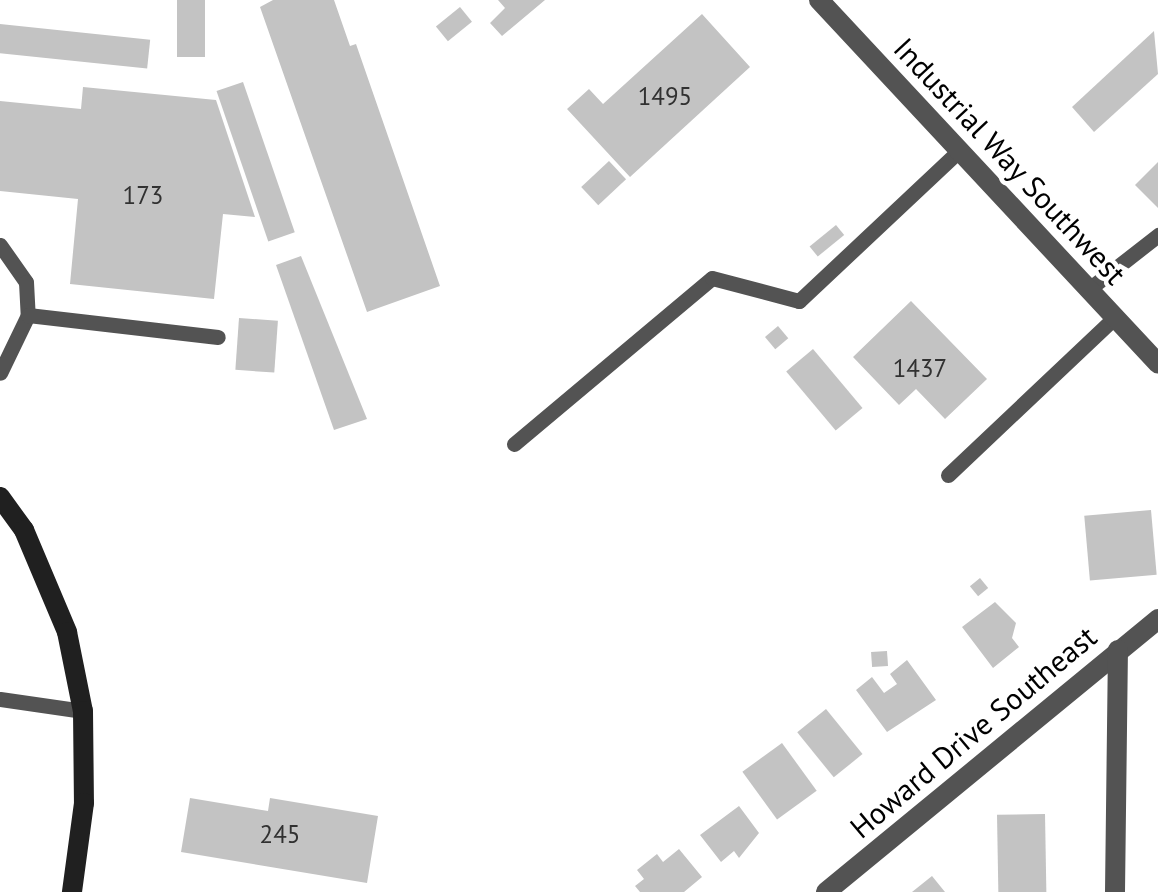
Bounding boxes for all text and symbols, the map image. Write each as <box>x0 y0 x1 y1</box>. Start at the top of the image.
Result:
street label: Industrial Way Southwest <box>886 30 1134 292</box>
house number: 1495 <box>638 81 692 111</box>
house number: 173 <box>123 180 163 210</box>
house number: 1437 <box>893 353 947 383</box>
street label: Howard Drive Southeast <box>843 619 1103 845</box>
house number: 245 <box>260 819 300 849</box>

